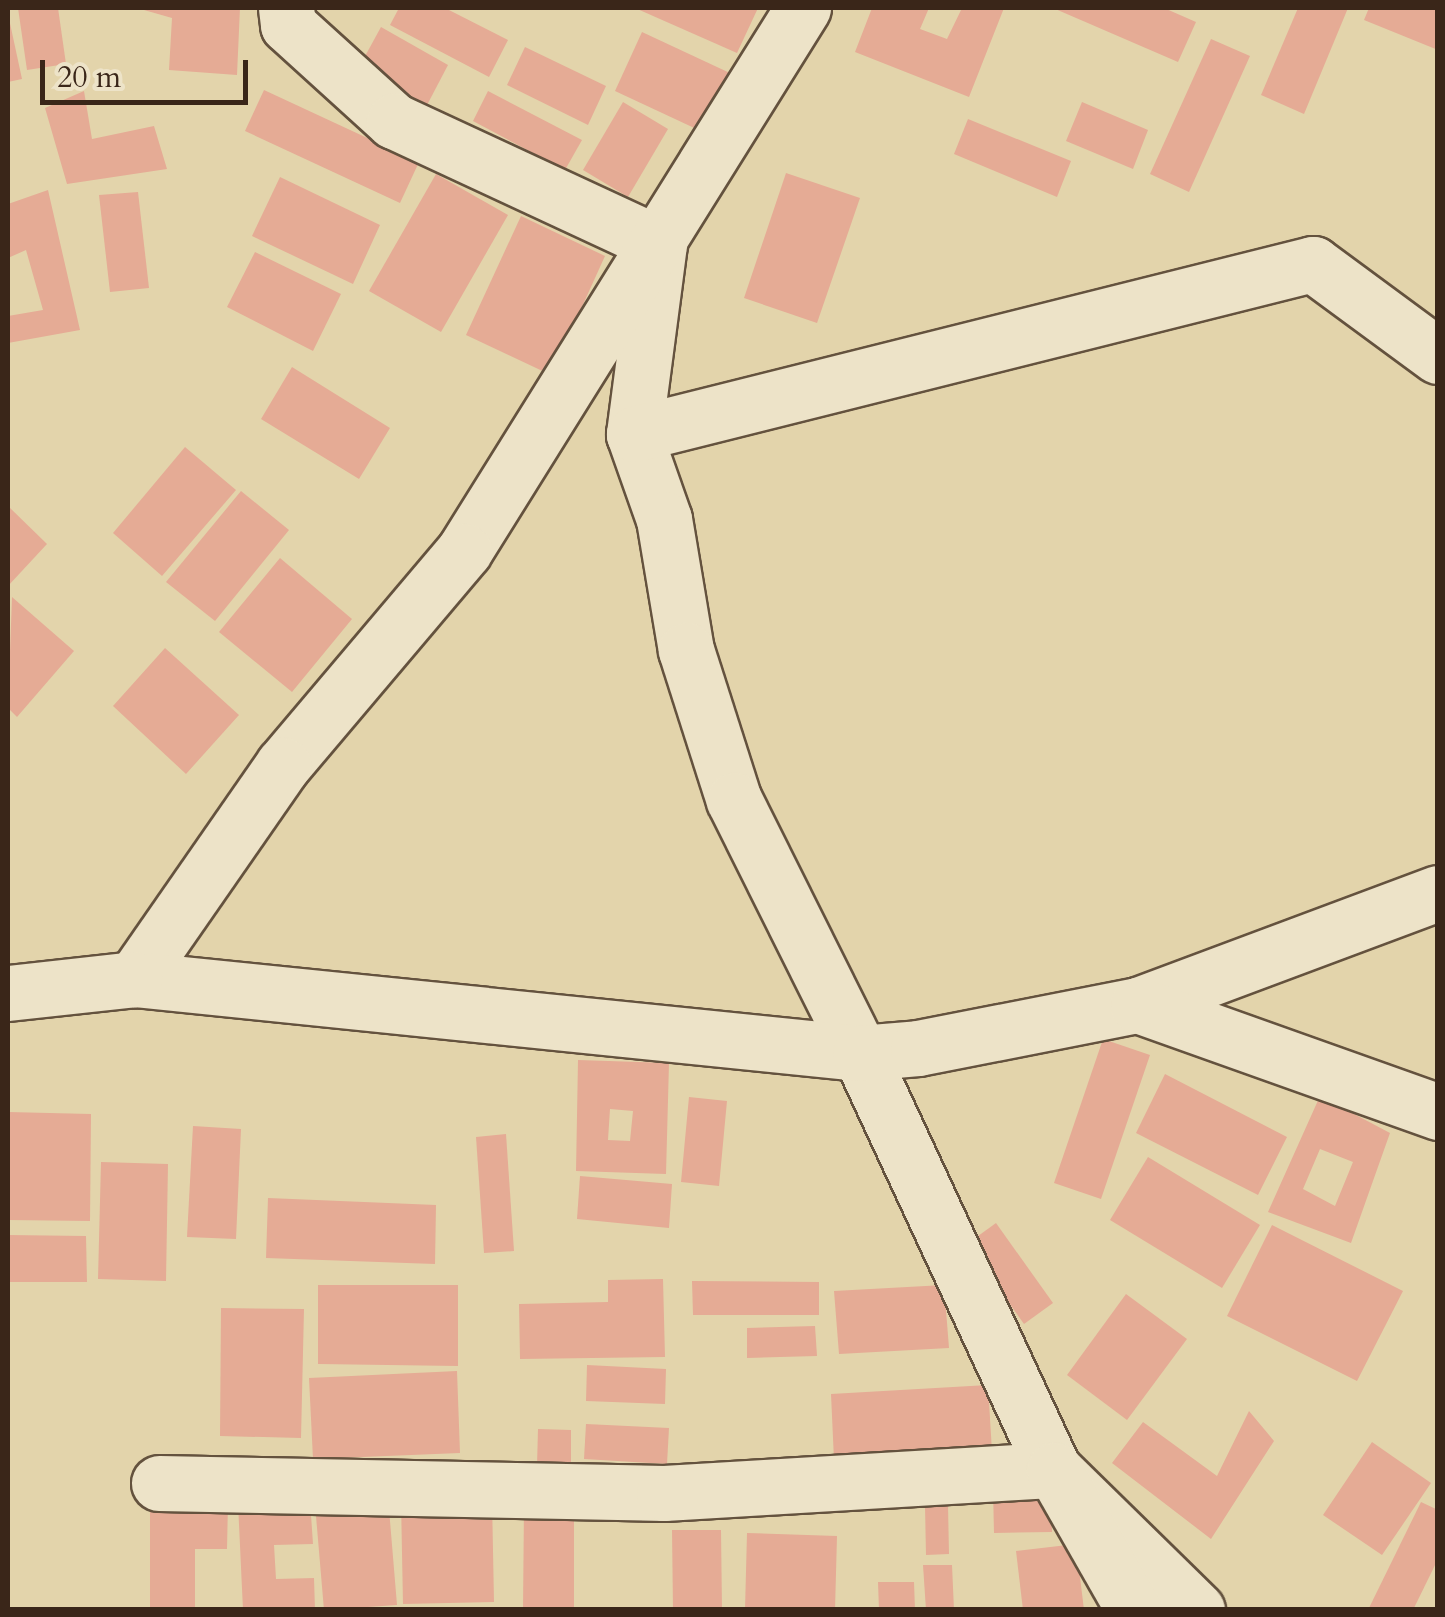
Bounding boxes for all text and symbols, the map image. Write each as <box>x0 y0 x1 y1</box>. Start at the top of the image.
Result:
scale bar <box>45 40 252 102</box>
text: 20 m <box>57 57 121 98</box>

